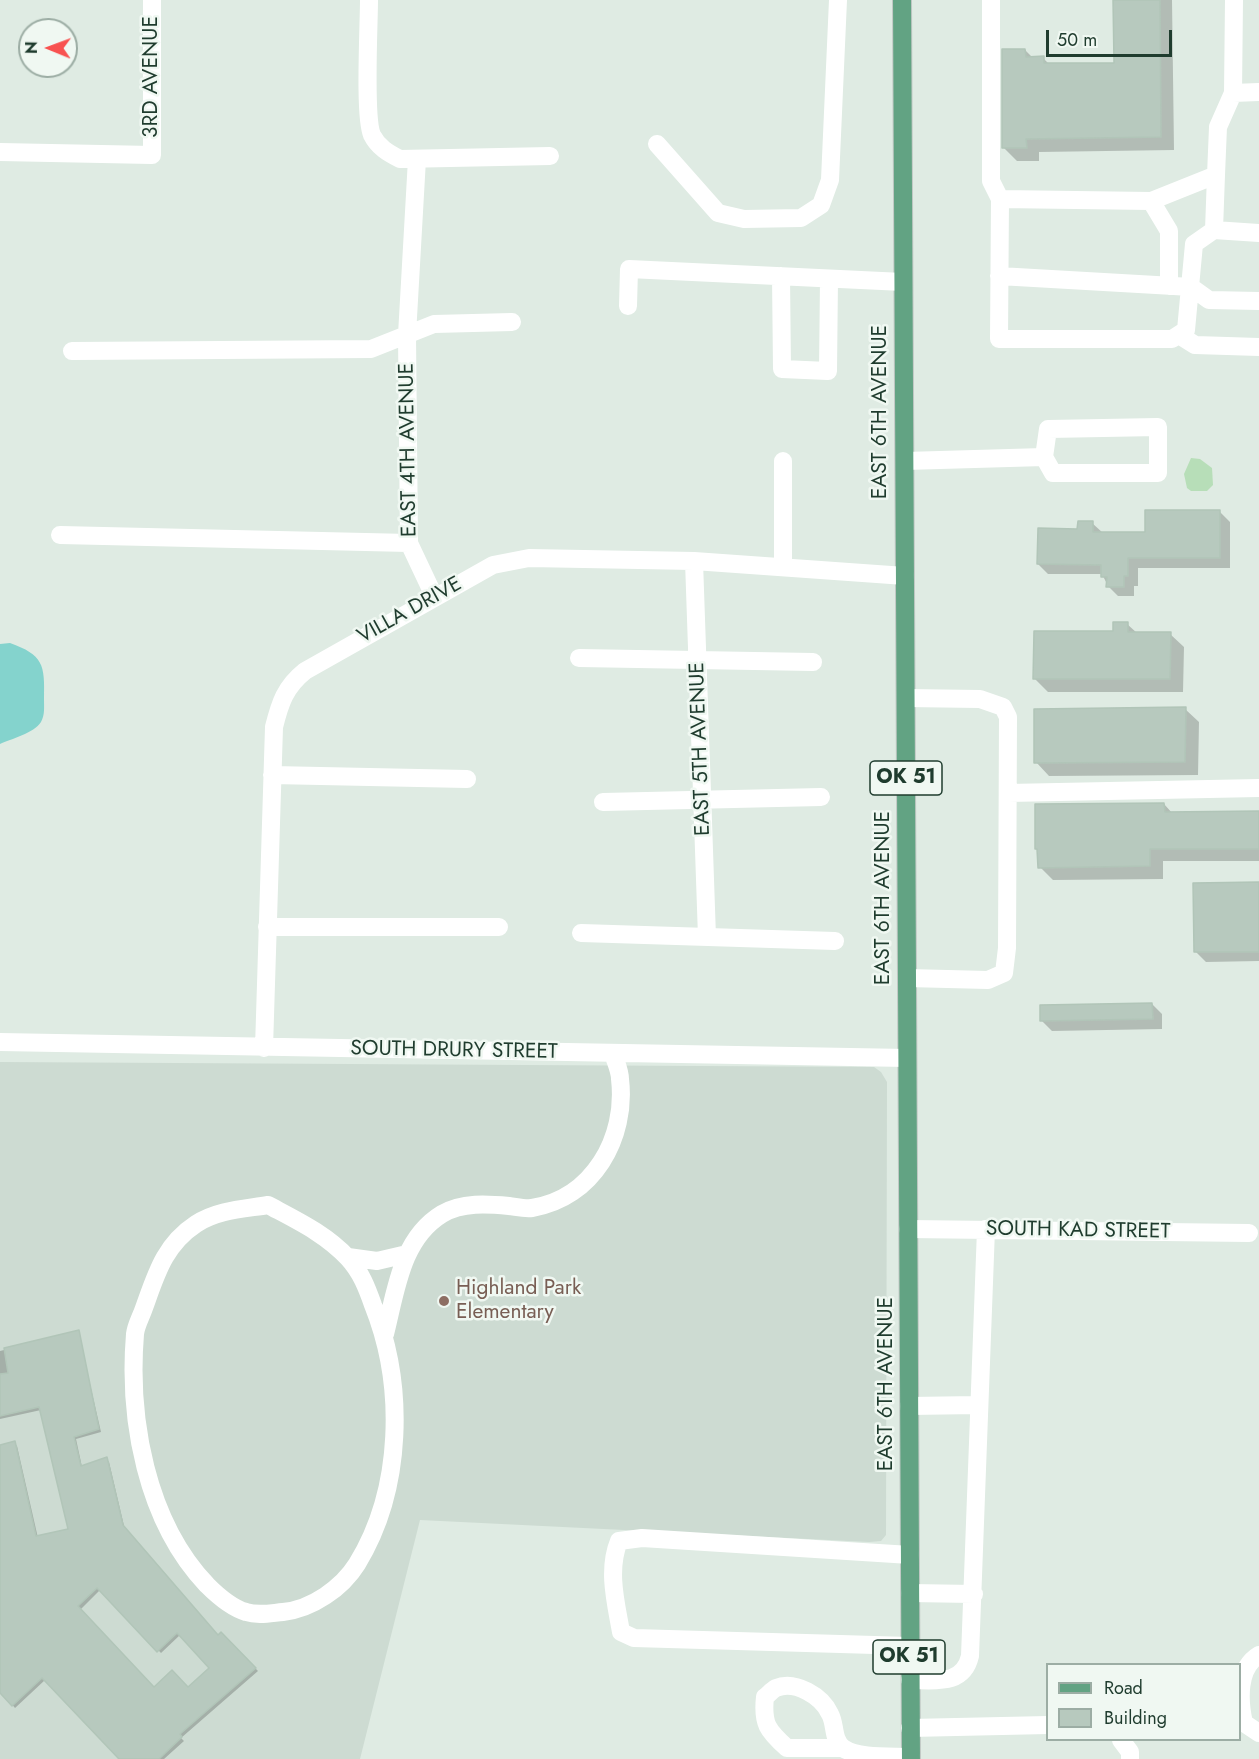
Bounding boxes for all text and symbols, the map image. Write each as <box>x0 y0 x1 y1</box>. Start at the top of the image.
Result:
street label: 3RD AVENUE <box>139 16 165 138</box>
north arrow <box>18 18 78 78</box>
scale bar <box>1049 18 1175 56</box>
text: 50 m <box>1057 27 1097 53</box>
text: N <box>20 41 43 54</box>
street label: EAST 6TH AVENUE <box>868 325 894 499</box>
street label: EAST 4TH AVENUE <box>395 363 423 537</box>
street label: VILLA DRIVE <box>353 572 467 650</box>
street label: EAST 5TH AVENUE <box>685 662 717 836</box>
road number: OK 51 <box>870 761 942 795</box>
street label: EAST 6TH AVENUE <box>871 811 897 985</box>
street label: SOUTH DRURY STREET <box>350 1037 558 1065</box>
street label: SOUTH KAD STREET <box>986 1217 1170 1245</box>
place label: Highland Park Elementary <box>456 1276 581 1326</box>
marker: Highland Park Elementary <box>437 1294 451 1308</box>
street label: EAST 6TH AVENUE <box>874 1297 900 1471</box>
road number: OK 51 <box>873 1640 945 1674</box>
legend <box>1046 1663 1241 1741</box>
text: Road <box>1104 1675 1143 1701</box>
text: Building <box>1104 1705 1167 1731</box>

